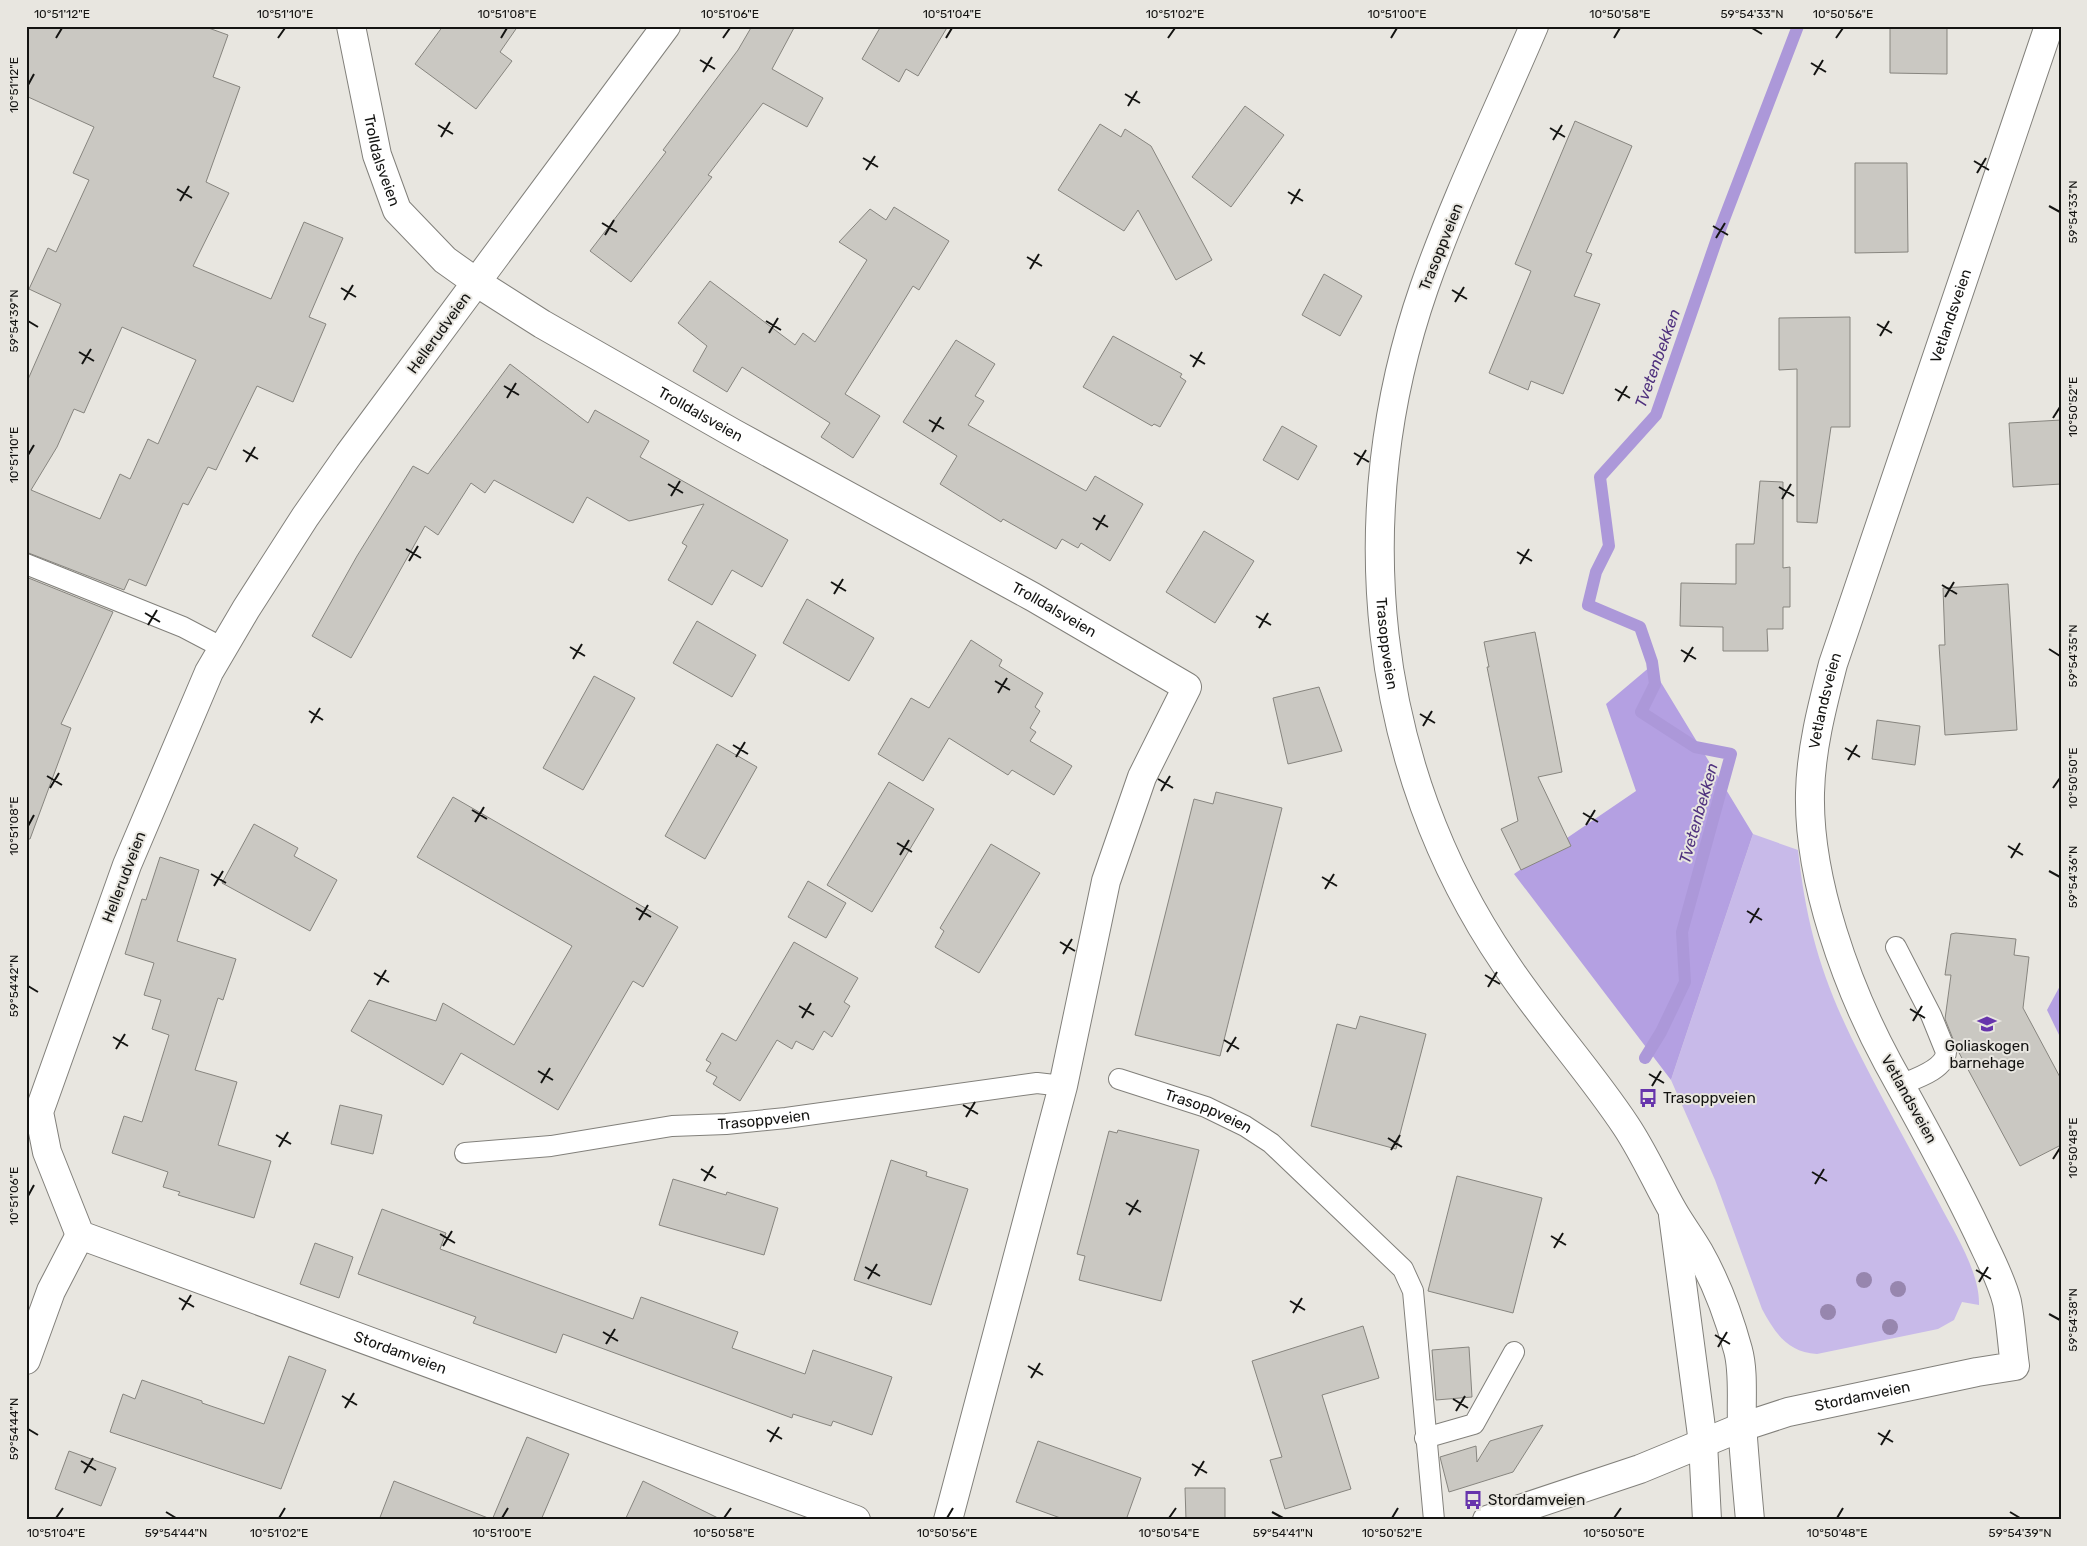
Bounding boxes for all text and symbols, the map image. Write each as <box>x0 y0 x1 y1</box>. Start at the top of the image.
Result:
text: 10°51'12"E <box>34 7 90 21</box>
text: 10°51'10"E <box>257 7 313 21</box>
text: 10°51'08"E <box>477 7 537 21</box>
text: 10°51'06"E <box>701 7 759 21</box>
text: 10°51'04"E <box>923 7 981 21</box>
text: 10°51'02"E <box>1146 7 1204 21</box>
text: 10°51'00"E <box>1367 7 1427 21</box>
text: 10°50'58"E <box>1589 7 1651 21</box>
text: 59°54'33"N <box>1720 7 1784 21</box>
text: 10°50'56"E <box>1813 7 1873 21</box>
text: 10°51'12"E <box>7 57 21 113</box>
street label: Trolldalsveien <box>360 113 404 209</box>
text: 59°54'33"N <box>2066 180 2080 244</box>
street label: Trasoppveien <box>1415 201 1467 293</box>
street label: Vetlandsveien <box>1927 267 1975 365</box>
street label: Hellerudveien <box>404 289 474 377</box>
text: 59°54'39"N <box>7 290 21 352</box>
water label: Tvetenbekken <box>1631 306 1684 410</box>
text: 10°50'52"E <box>2066 377 2080 437</box>
street label: Trolldalsveien <box>655 383 746 446</box>
text: 10°51'10"E <box>7 427 21 483</box>
street label: Trolldalsveien <box>1009 578 1100 641</box>
street label: Trasoppveien <box>1372 597 1402 691</box>
text: 59°54'35"N <box>2066 625 2080 688</box>
street label: Vetlandsveien <box>1805 650 1845 750</box>
text: 10°50'50"E <box>2066 747 2080 809</box>
water label: Tvetenbekken <box>1675 761 1722 866</box>
text: 10°51'08"E <box>7 796 21 856</box>
street label: Hellerudveien <box>98 829 150 925</box>
text: 59°54'36"N <box>2066 846 2080 908</box>
text: 59°54'42"N <box>7 955 21 1017</box>
school or university icon: Goliaskogen barnehage <box>1976 1013 1998 1035</box>
place label: Goliaskogen barnehage <box>1945 1037 2029 1072</box>
street label: Vetlandsveien <box>1877 1052 1941 1146</box>
street label: Trasoppveien <box>1162 1085 1255 1137</box>
bus stop icon: Trasoppveien <box>1637 1087 1659 1109</box>
place label: Trasoppveien <box>1663 1089 1756 1107</box>
street label: Trasoppveien <box>717 1106 811 1133</box>
text: 10°50'48"E <box>2066 1118 2080 1179</box>
text: 10°51'06"E <box>7 1167 21 1225</box>
text: 59°54'38"N <box>2066 1288 2080 1352</box>
street label: Stordamveien <box>351 1327 449 1378</box>
street label: Stordamveien <box>1813 1377 1912 1415</box>
text: 59°54'44"N <box>7 1398 21 1460</box>
bus stop icon: Stordamveien <box>1462 1489 1484 1511</box>
place label: Stordamveien <box>1488 1491 1585 1509</box>
text: 10°51'04"E <box>27 1526 85 1540</box>
text: 59°54'44"N <box>145 1526 207 1540</box>
text: 10°51'02"E <box>250 1526 308 1540</box>
text: 10°51'00"E <box>472 1526 532 1540</box>
text: 10°50'58"E <box>693 1526 755 1540</box>
text: 10°50'56"E <box>917 1526 977 1540</box>
text: 10°50'54"E <box>1139 1526 1199 1540</box>
text: 59°54'41"N <box>1253 1526 1313 1540</box>
text: 10°50'52"E <box>1362 1526 1422 1540</box>
text: 10°50'50"E <box>1583 1526 1645 1540</box>
text: 10°50'48"E <box>1807 1526 1868 1540</box>
text: 59°54'39"N <box>1989 1526 2051 1540</box>

